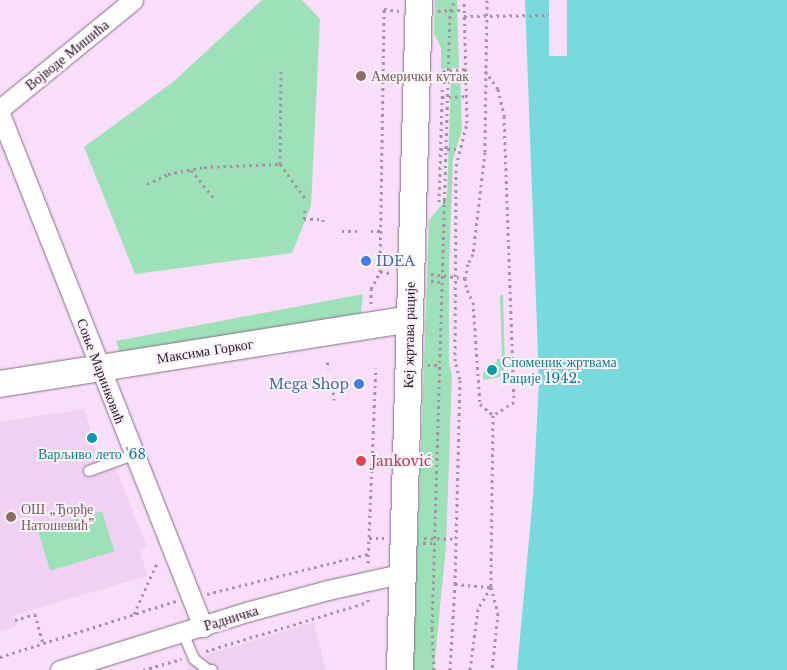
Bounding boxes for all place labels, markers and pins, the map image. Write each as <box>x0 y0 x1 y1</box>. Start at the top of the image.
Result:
place label: Амерички кутак <box>371 68 469 84</box>
marker: Амерички кутак <box>355 70 367 82</box>
place label: IDEA <box>376 253 415 269</box>
marker: IDEA <box>360 255 372 267</box>
place label: Споменик жртвама Рације 1942. <box>502 354 617 387</box>
marker: Споменик жртвама Рације 1942. <box>486 364 498 376</box>
place label: Mega Shop <box>269 376 349 392</box>
marker: Mega Shop <box>353 378 365 390</box>
marker: Варљиво лето '68 <box>86 432 98 444</box>
place label: Варљиво лето '68 <box>38 446 146 462</box>
place label: Janković <box>371 453 431 469</box>
marker: Janković <box>355 455 367 467</box>
place label: ОШ „Ђорђе Натошевић” <box>21 501 94 534</box>
marker: ОШ „Ђорђе Натошевић” <box>5 511 17 523</box>

